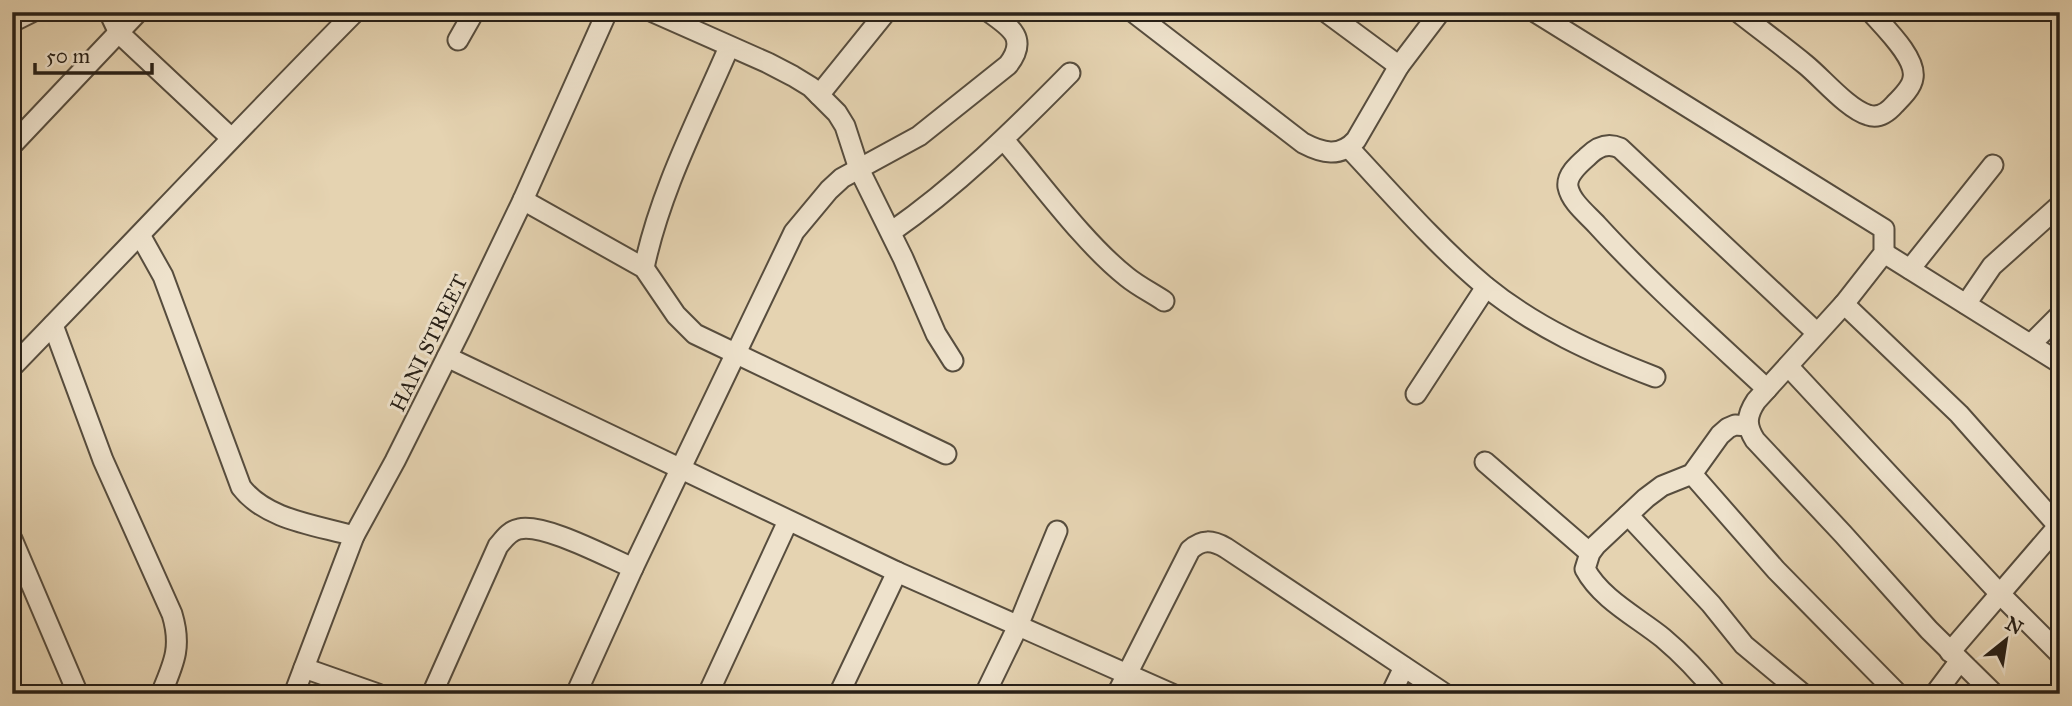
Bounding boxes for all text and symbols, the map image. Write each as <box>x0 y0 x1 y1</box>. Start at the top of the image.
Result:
scale bar <box>35 32 152 76</box>
text: 50 m <box>46 43 91 69</box>
street label: HANI STREET <box>385 270 473 416</box>
north arrow <box>1970 604 2040 674</box>
text: N <box>2002 612 2027 640</box>

